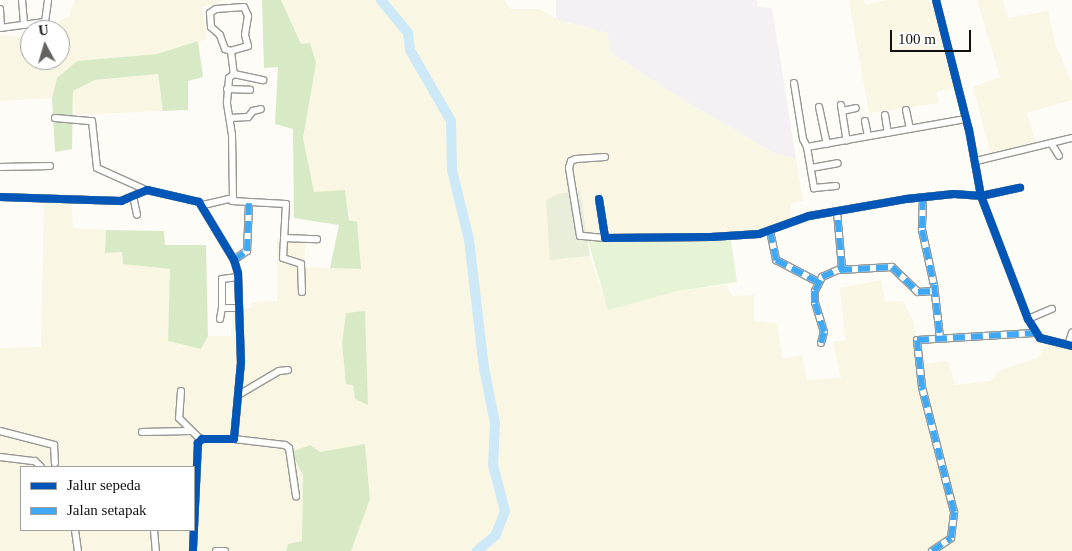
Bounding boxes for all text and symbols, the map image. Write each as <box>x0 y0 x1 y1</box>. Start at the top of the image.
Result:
north arrow <box>20 20 70 70</box>
scale bar <box>892 20 973 52</box>
text: U <box>38 23 49 39</box>
text: 100 m <box>898 31 936 47</box>
legend <box>20 466 195 531</box>
text: Jalur sepeda <box>67 477 141 493</box>
text: Jalan setapak <box>67 502 147 518</box>

